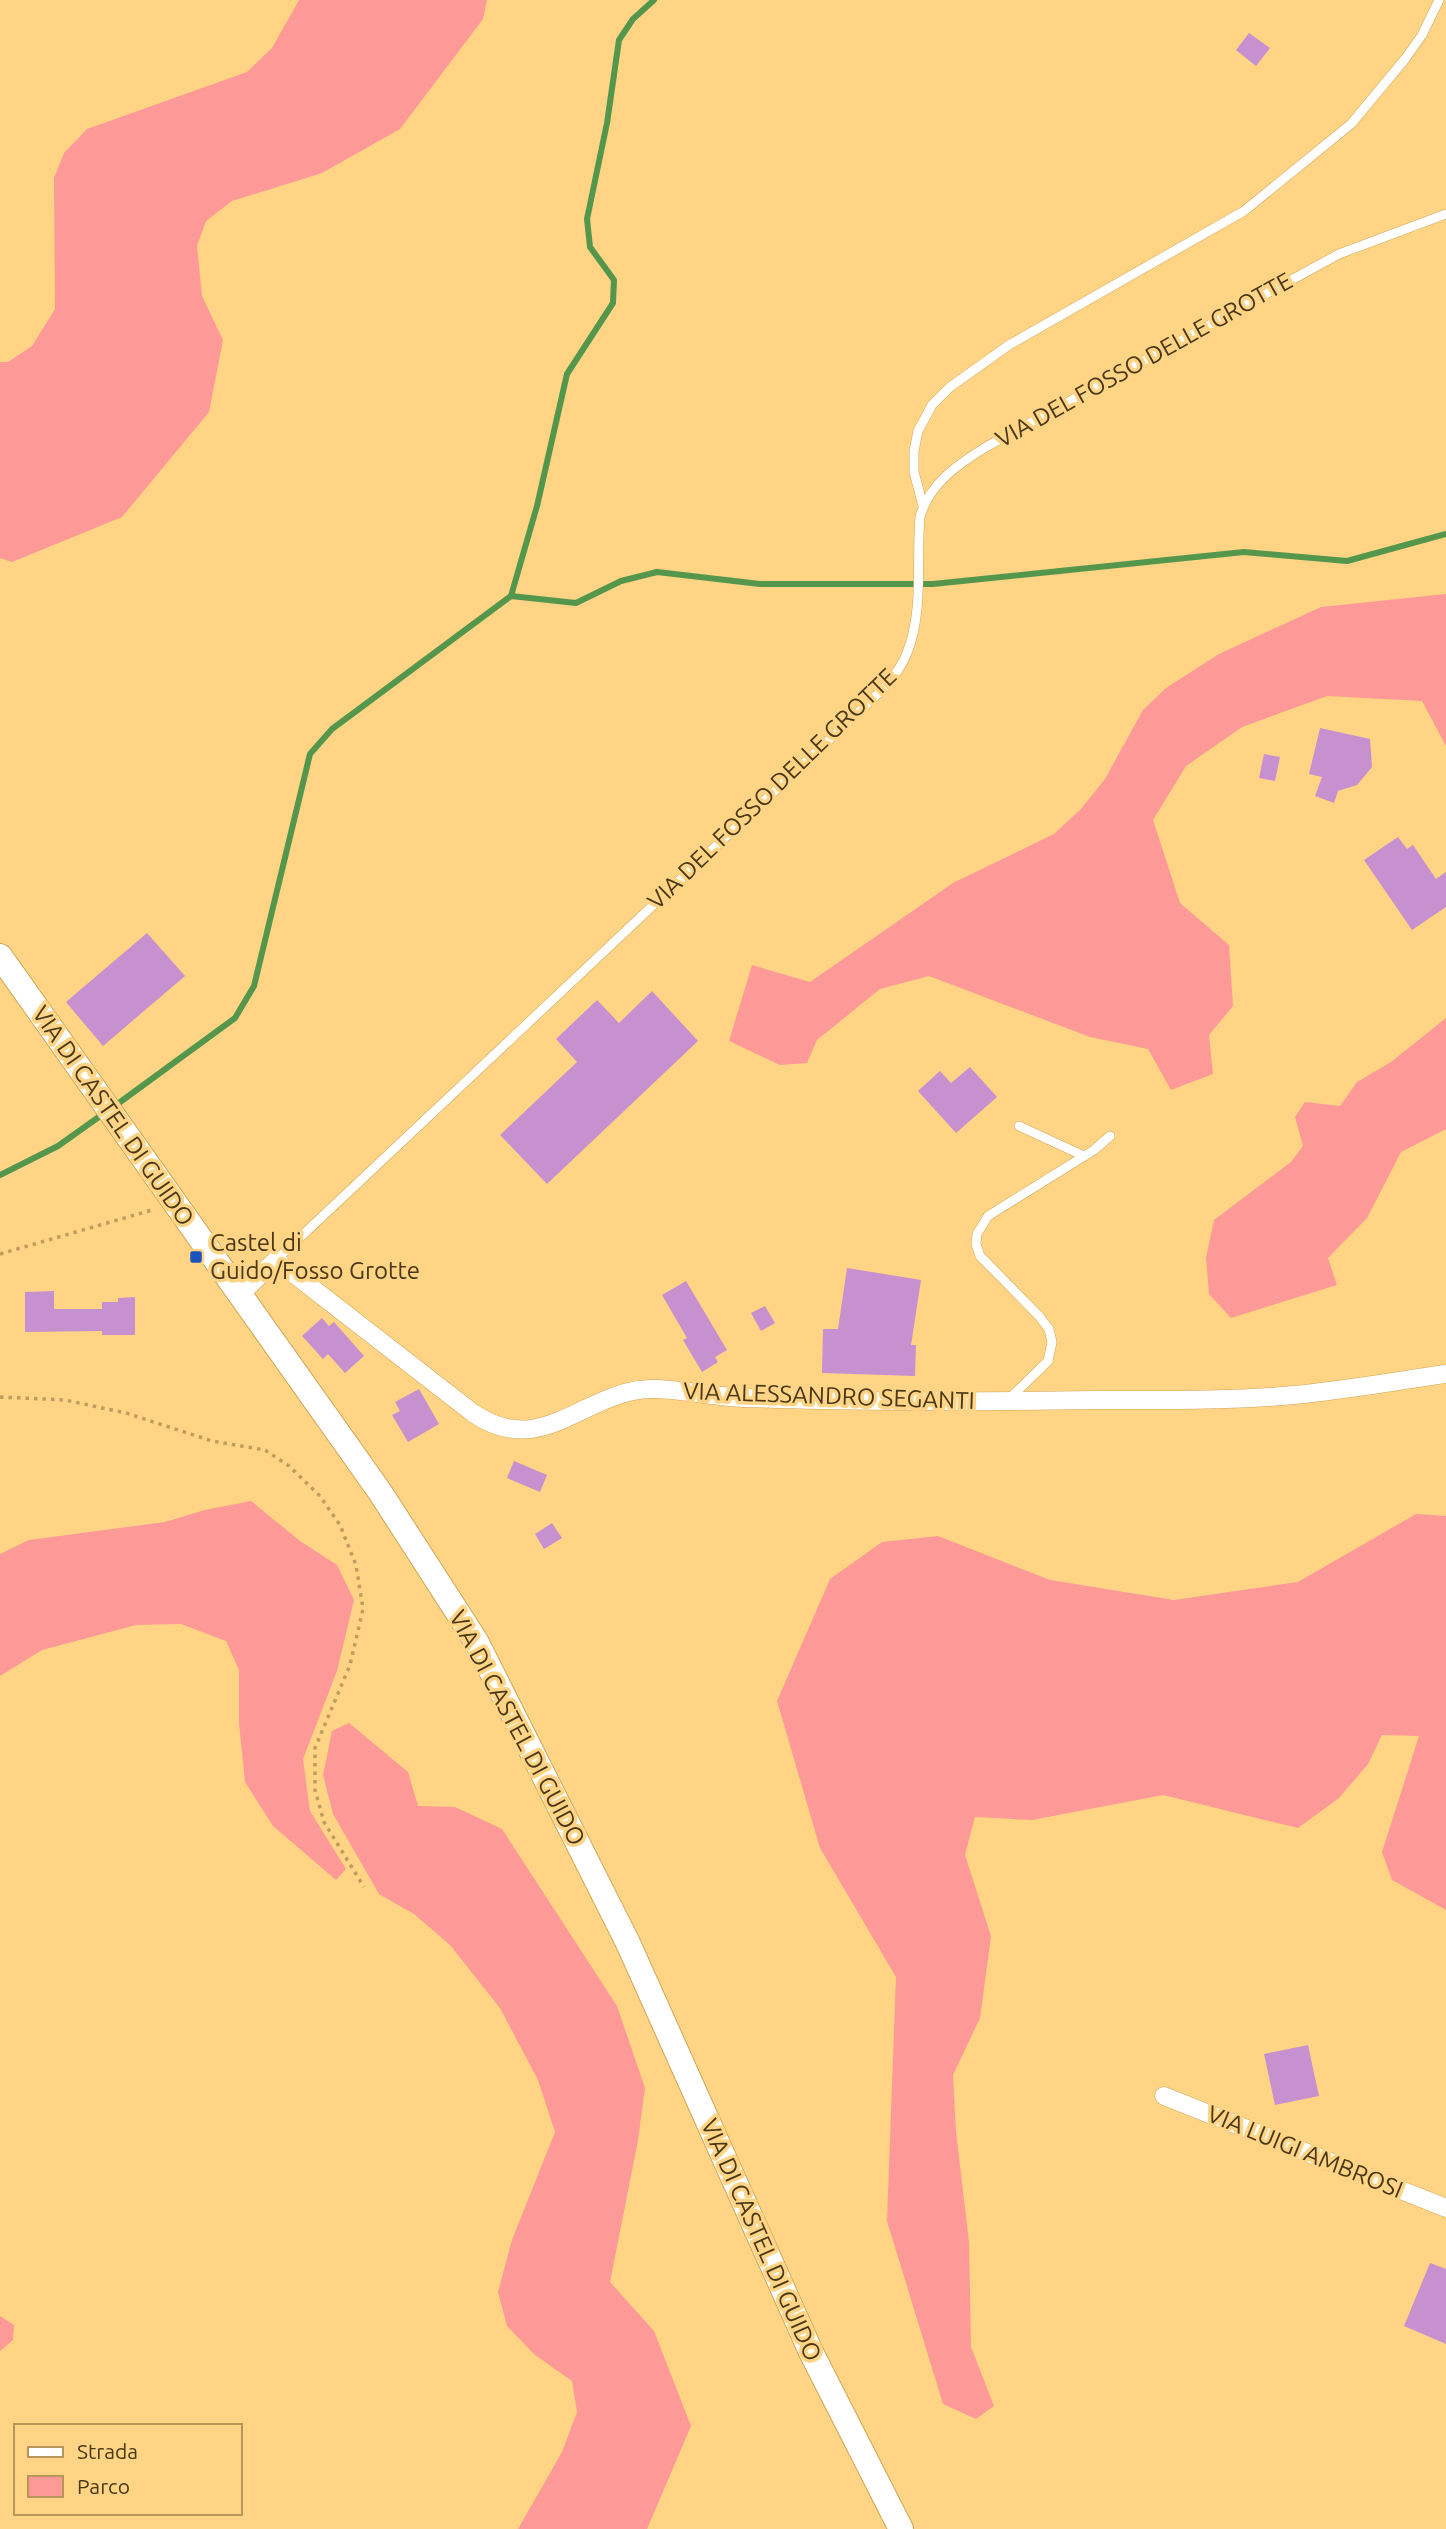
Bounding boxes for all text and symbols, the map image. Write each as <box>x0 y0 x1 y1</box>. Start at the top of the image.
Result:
street label: VIA DEL FOSSO DELLE GROTTE <box>991 267 1297 452</box>
street label: VIA DEL FOSSO DELLE GROTTE <box>642 663 901 915</box>
street label: VIA DI CASTEL DI GUIDO <box>27 1001 200 1231</box>
place label: Castel di Guido/Fosso Grotte <box>210 1229 420 1284</box>
marker: Castel di Guido/Fosso Grotte <box>188 1249 204 1265</box>
street label: VIA ALESSANDRO SEGANTI <box>683 1377 975 1414</box>
street label: VIA DI CASTEL DI GUIDO <box>444 1606 591 1850</box>
street label: VIA LUIGI AMBROSI <box>1203 2100 1407 2203</box>
street label: VIA DI CASTEL DI GUIDO <box>696 2115 827 2365</box>
legend <box>14 2424 242 2515</box>
text: Strada <box>77 2439 138 2463</box>
text: Parco <box>77 2474 130 2498</box>

